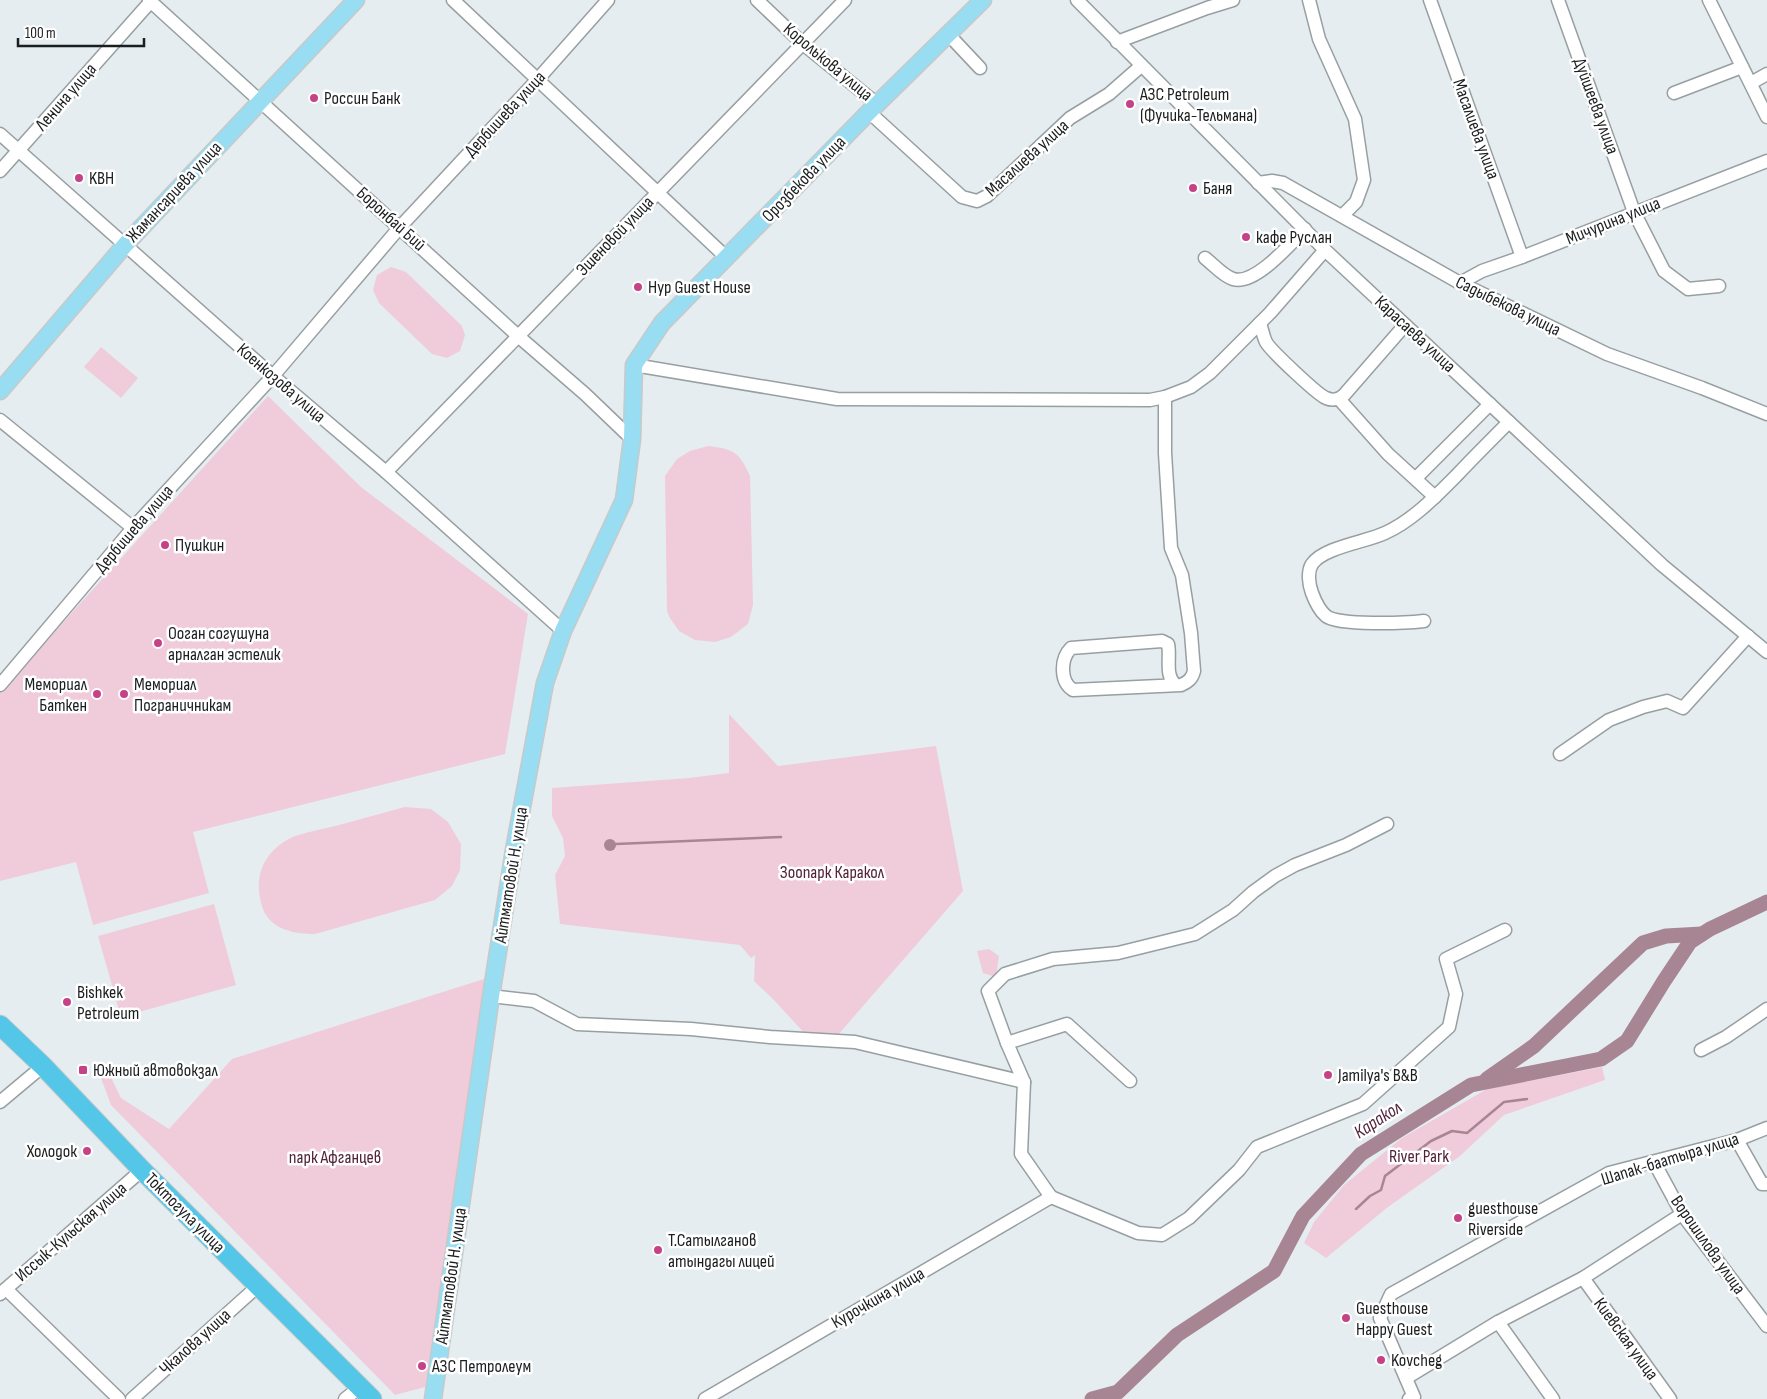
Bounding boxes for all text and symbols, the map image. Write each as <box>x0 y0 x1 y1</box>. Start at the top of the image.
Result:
scale bar <box>18 15 144 47</box>
street label: Королькова улица <box>779 19 877 105</box>
text: 100 m <box>25 24 56 43</box>
street label: Дуйшеева улица <box>1569 55 1623 157</box>
street label: Ленина улица <box>30 59 101 136</box>
street label: Дербишева улица <box>460 67 550 161</box>
street label: Масалиева улица <box>1448 76 1504 182</box>
place label: АЗС Petroleum (Фучика-Тельмана) <box>1139 84 1257 126</box>
place label: Россин Банк <box>324 88 401 109</box>
marker: Россин Банк <box>308 92 320 104</box>
marker: АЗС Petroleum (Фучика-Тельмана) <box>1124 98 1136 110</box>
street label: Масалиева улица <box>981 115 1073 201</box>
street label: Орозбекова улица <box>758 132 850 226</box>
street label: Жамансариева улица <box>122 137 226 247</box>
place label: KBH <box>89 168 114 189</box>
marker: KBH <box>73 172 85 184</box>
place label: Баня <box>1203 178 1232 199</box>
marker: Баня <box>1187 182 1199 194</box>
street label: Боронбай Бий <box>352 183 430 255</box>
street label: Эшеновой улица <box>572 192 658 280</box>
street label: Мичурина улица <box>1563 193 1663 249</box>
place label: кафе Руслан <box>1256 227 1332 248</box>
marker: кафе Руслан <box>1240 231 1252 243</box>
street label: Садыбекова улица <box>1452 272 1564 341</box>
place label: Нур Guest House <box>648 277 751 298</box>
marker: Нур Guest House <box>632 281 644 293</box>
street label: Карасаева улица <box>1370 291 1460 377</box>
street label: Коенкозова улица <box>232 339 330 427</box>
street label: Дербишева улица <box>90 481 178 577</box>
place label: Пушкин <box>175 535 224 556</box>
marker: Пушкин <box>159 539 171 551</box>
place label: Ооган согушуна арналган эстелик <box>168 623 281 665</box>
marker: Ооган согушуна арналган эстелик <box>152 637 164 649</box>
place label: Мемориал Баткен <box>25 674 88 716</box>
place label: Мемориал Пограничникам <box>134 674 231 716</box>
marker: Мемориал Баткен <box>91 688 103 700</box>
marker: Мемориал Пограничникам <box>118 688 130 700</box>
street label: Айтматовой Н. улица <box>490 805 532 945</box>
park label: Зоопарк Каракол <box>780 862 885 883</box>
place label: Bishkek Petroleum <box>77 982 139 1024</box>
marker: Bishkek Petroleum <box>61 996 73 1008</box>
place label: Южный автовокзал <box>93 1060 218 1081</box>
marker: Южный автовокзал <box>77 1064 89 1076</box>
place label: Jamilya's B&B <box>1337 1065 1418 1086</box>
marker: Jamilya's B&B <box>1322 1069 1334 1081</box>
water label: Каракол <box>1350 1096 1406 1144</box>
street label: Шапак-баатыра улица <box>1599 1128 1741 1190</box>
place label: Холодок <box>26 1141 77 1162</box>
marker: Холодок <box>81 1145 93 1157</box>
park label: River Park <box>1389 1146 1449 1167</box>
park label: парк Афганцев <box>289 1147 381 1168</box>
street label: Токтогула улица <box>141 1169 229 1257</box>
street label: Иссык-Кульская улица <box>11 1178 131 1286</box>
street label: Ворошилова улица <box>1666 1192 1750 1298</box>
place label: guesthouse Riverside <box>1468 1198 1538 1240</box>
street label: Айтматовой Н. улица <box>431 1206 471 1346</box>
marker: guesthouse Riverside <box>1452 1212 1464 1224</box>
place label: Т.Сатылганов атындагы лицей <box>668 1230 775 1272</box>
marker: Т.Сатылганов атындагы лицей <box>652 1244 664 1256</box>
street label: Курочкина улица <box>828 1263 928 1333</box>
street label: Киевская улица <box>1589 1294 1663 1384</box>
place label: Guesthouse Happy Guest <box>1356 1298 1433 1340</box>
street label: Чкалова улица <box>155 1305 235 1379</box>
marker: Guesthouse Happy Guest <box>1340 1312 1352 1324</box>
place label: Kovcheg <box>1391 1350 1442 1371</box>
marker: Kovcheg <box>1375 1354 1387 1366</box>
place label: АЗС Петролеум <box>431 1356 531 1377</box>
marker: АЗС Петролеум <box>416 1360 428 1372</box>

